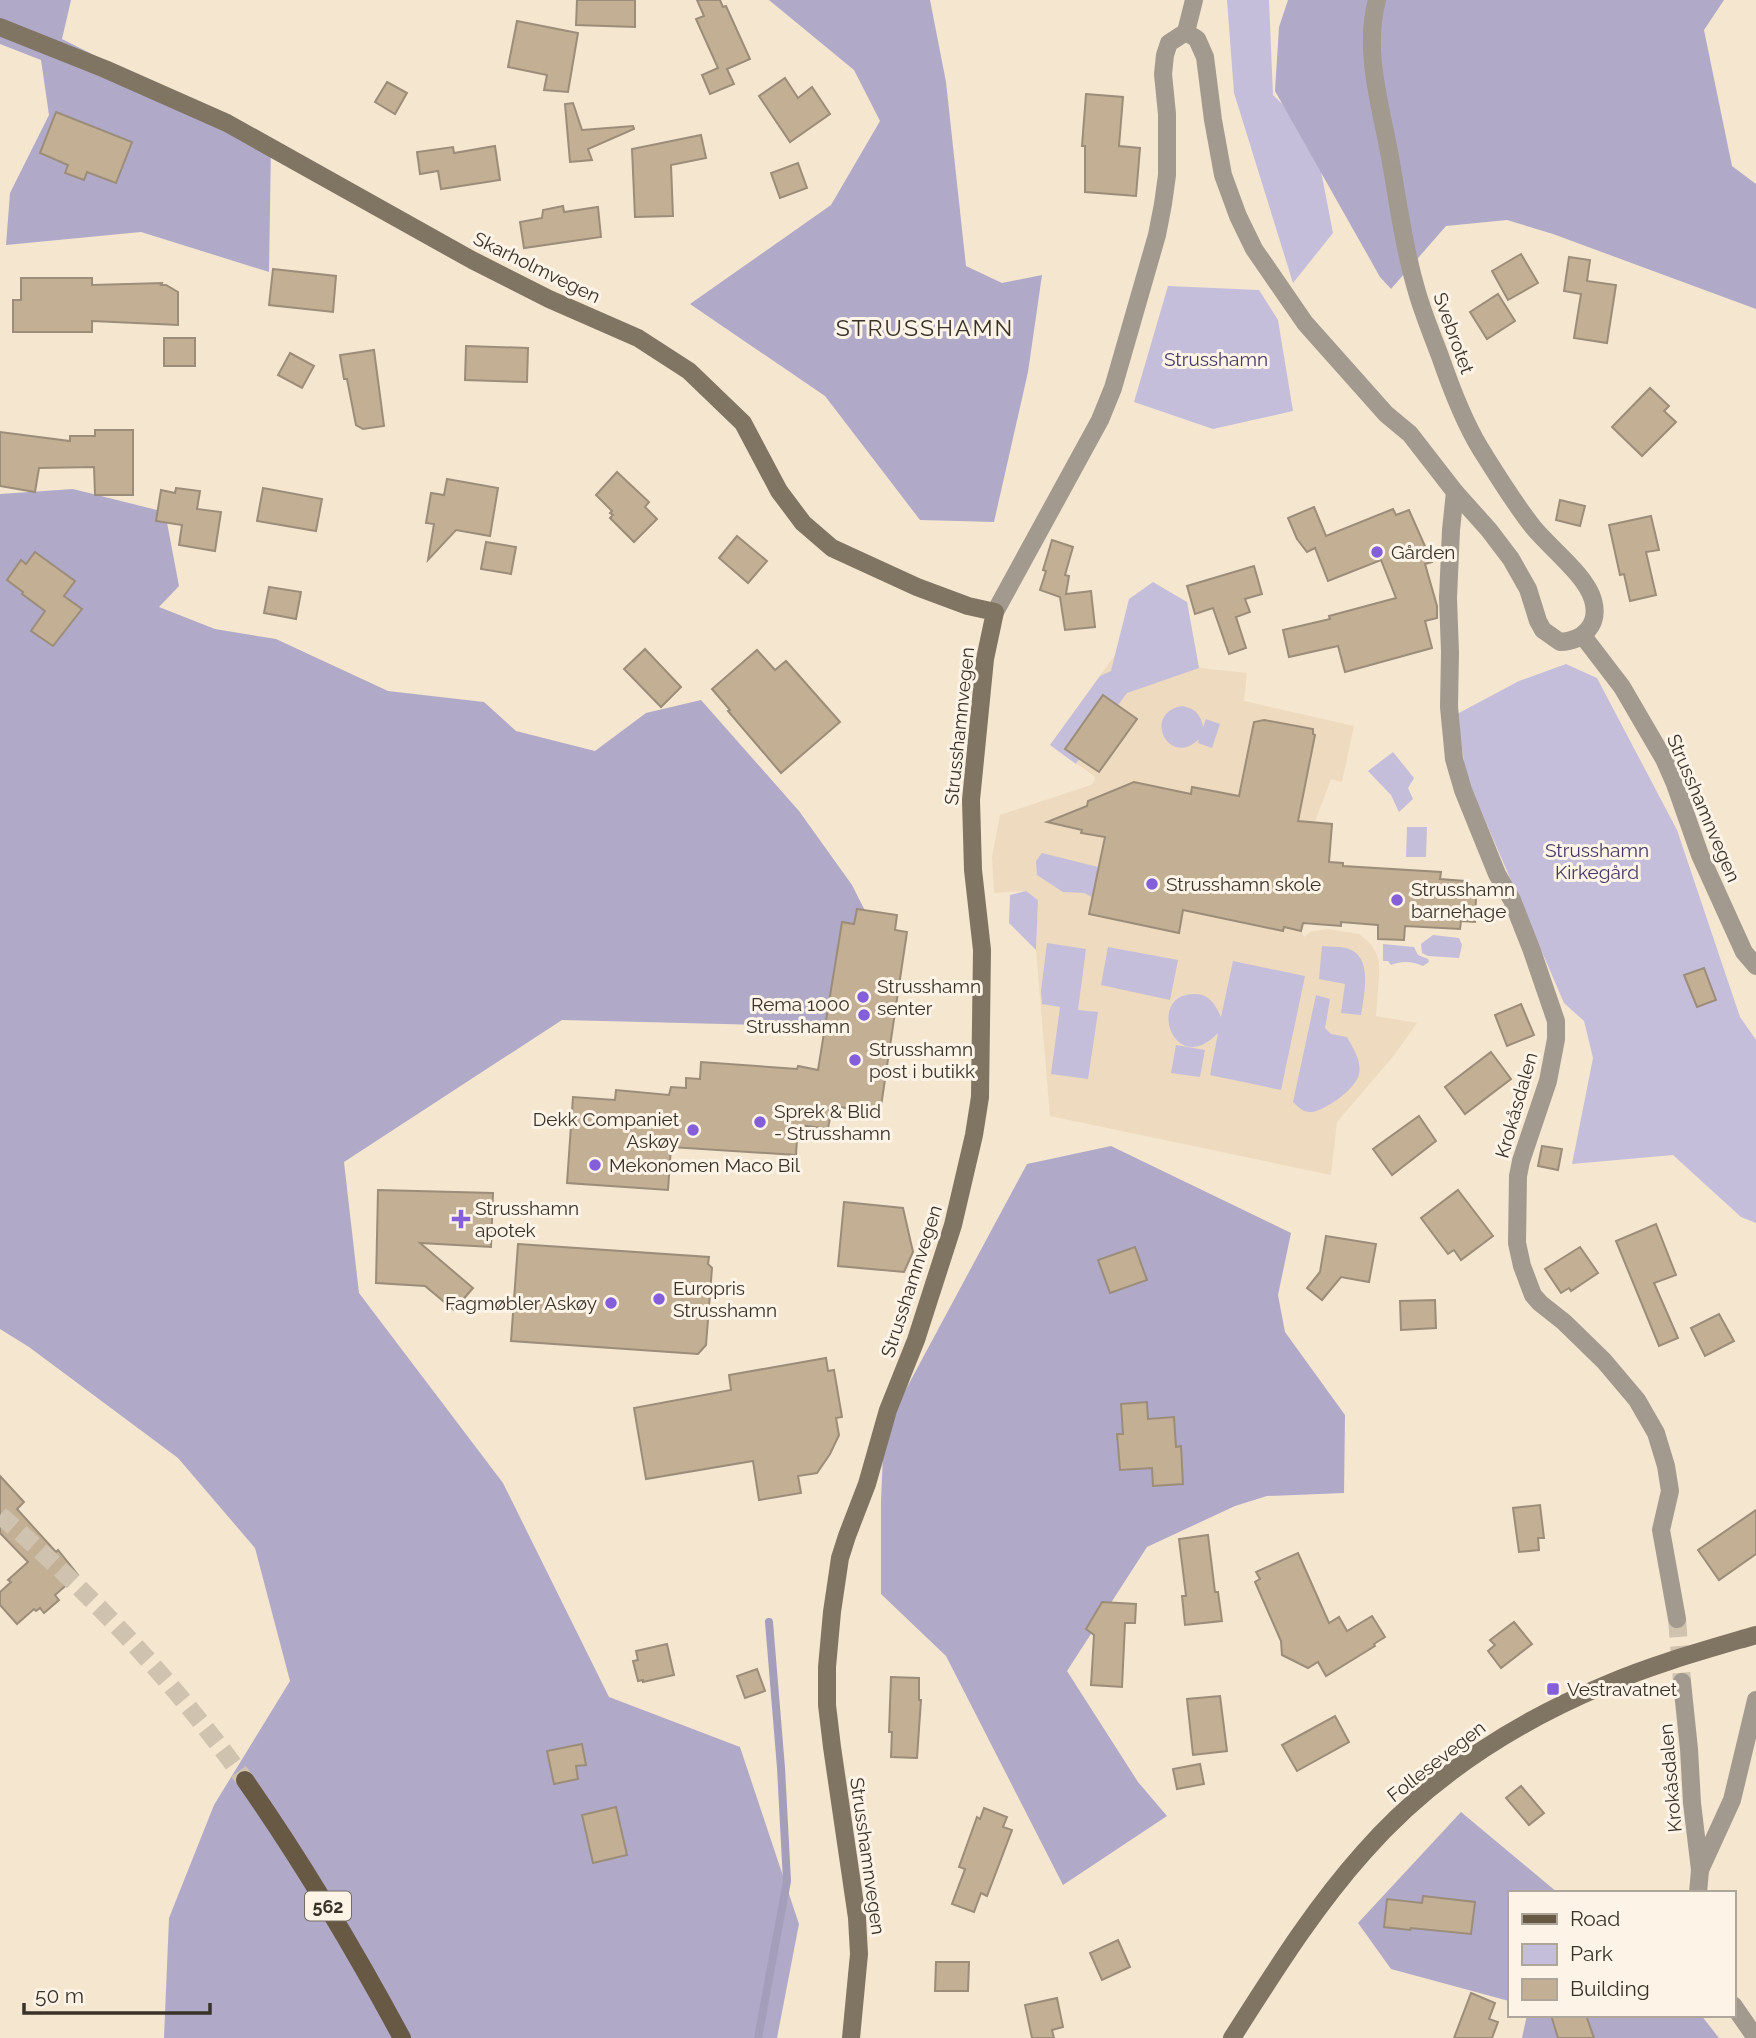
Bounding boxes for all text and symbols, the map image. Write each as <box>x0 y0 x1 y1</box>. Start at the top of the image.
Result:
street label: Skarholmvegen <box>470 227 604 307</box>
street label: Svebrotet <box>1429 289 1479 377</box>
district label: STRUSSHAMN <box>836 314 1014 341</box>
park label: Strusshamn <box>1164 348 1268 370</box>
place label: Gården <box>1391 541 1455 563</box>
marker: Gården <box>1369 544 1385 560</box>
street label: Strusshamnvegen <box>940 646 978 806</box>
street label: Strusshamnvegen <box>1663 731 1745 885</box>
park label: Strusshamn Kirkegård <box>1545 839 1649 883</box>
place label: Strusshamn skole <box>1166 873 1321 895</box>
marker: Strusshamn skole <box>1144 876 1160 892</box>
place label: Strusshamn barnehage <box>1411 878 1515 922</box>
marker: Strusshamn barnehage <box>1389 892 1405 908</box>
place label: Strusshamn senter <box>877 975 981 1019</box>
marker: Strusshamn senter <box>855 989 871 1005</box>
place label: Rema 1000 Strusshamn <box>746 993 850 1037</box>
marker: Rema 1000 Strusshamn <box>856 1007 872 1023</box>
place label: Strusshamn post i butikk <box>869 1038 975 1082</box>
street label: Krokåsdalen <box>1490 1050 1542 1160</box>
marker: Strusshamn post i butikk <box>847 1052 863 1068</box>
place label: Sprek & Blid - Strusshamn <box>774 1100 891 1144</box>
place label: Dekk Companiet Askøy <box>533 1108 680 1152</box>
marker: Sprek & Blid - Strusshamn <box>752 1114 768 1130</box>
marker: Dekk Companiet Askøy <box>685 1122 701 1138</box>
place label: Mekonomen Maco Bil <box>609 1154 801 1176</box>
marker: Mekonomen Maco Bil <box>587 1157 603 1173</box>
place label: Strusshamn apotek <box>475 1197 579 1241</box>
street label: Strusshamnvegen <box>876 1202 946 1360</box>
marker: Strusshamn apotek <box>453 1211 469 1227</box>
place label: Europris Strusshamn <box>673 1277 777 1321</box>
marker: Europris Strusshamn <box>651 1291 667 1307</box>
place label: Fagmøbler Askøy <box>445 1292 597 1314</box>
marker: Fagmøbler Askøy <box>603 1295 619 1311</box>
place label: Vestravatnet <box>1567 1678 1678 1700</box>
marker: Vestravatnet <box>1545 1681 1561 1697</box>
street label: Follesevegen <box>1383 1716 1489 1806</box>
street label: Krokåsdalen <box>1654 1723 1686 1833</box>
street label: Strusshamnvegen <box>846 1776 890 1936</box>
legend <box>1508 1891 1735 2017</box>
road number: 562 <box>305 1892 351 1920</box>
text: Road <box>1570 1906 1620 1931</box>
text: Park <box>1570 1941 1613 1966</box>
scale bar <box>24 1972 210 2016</box>
text: Building <box>1570 1976 1650 2001</box>
text: 50 m <box>35 1983 84 2008</box>

